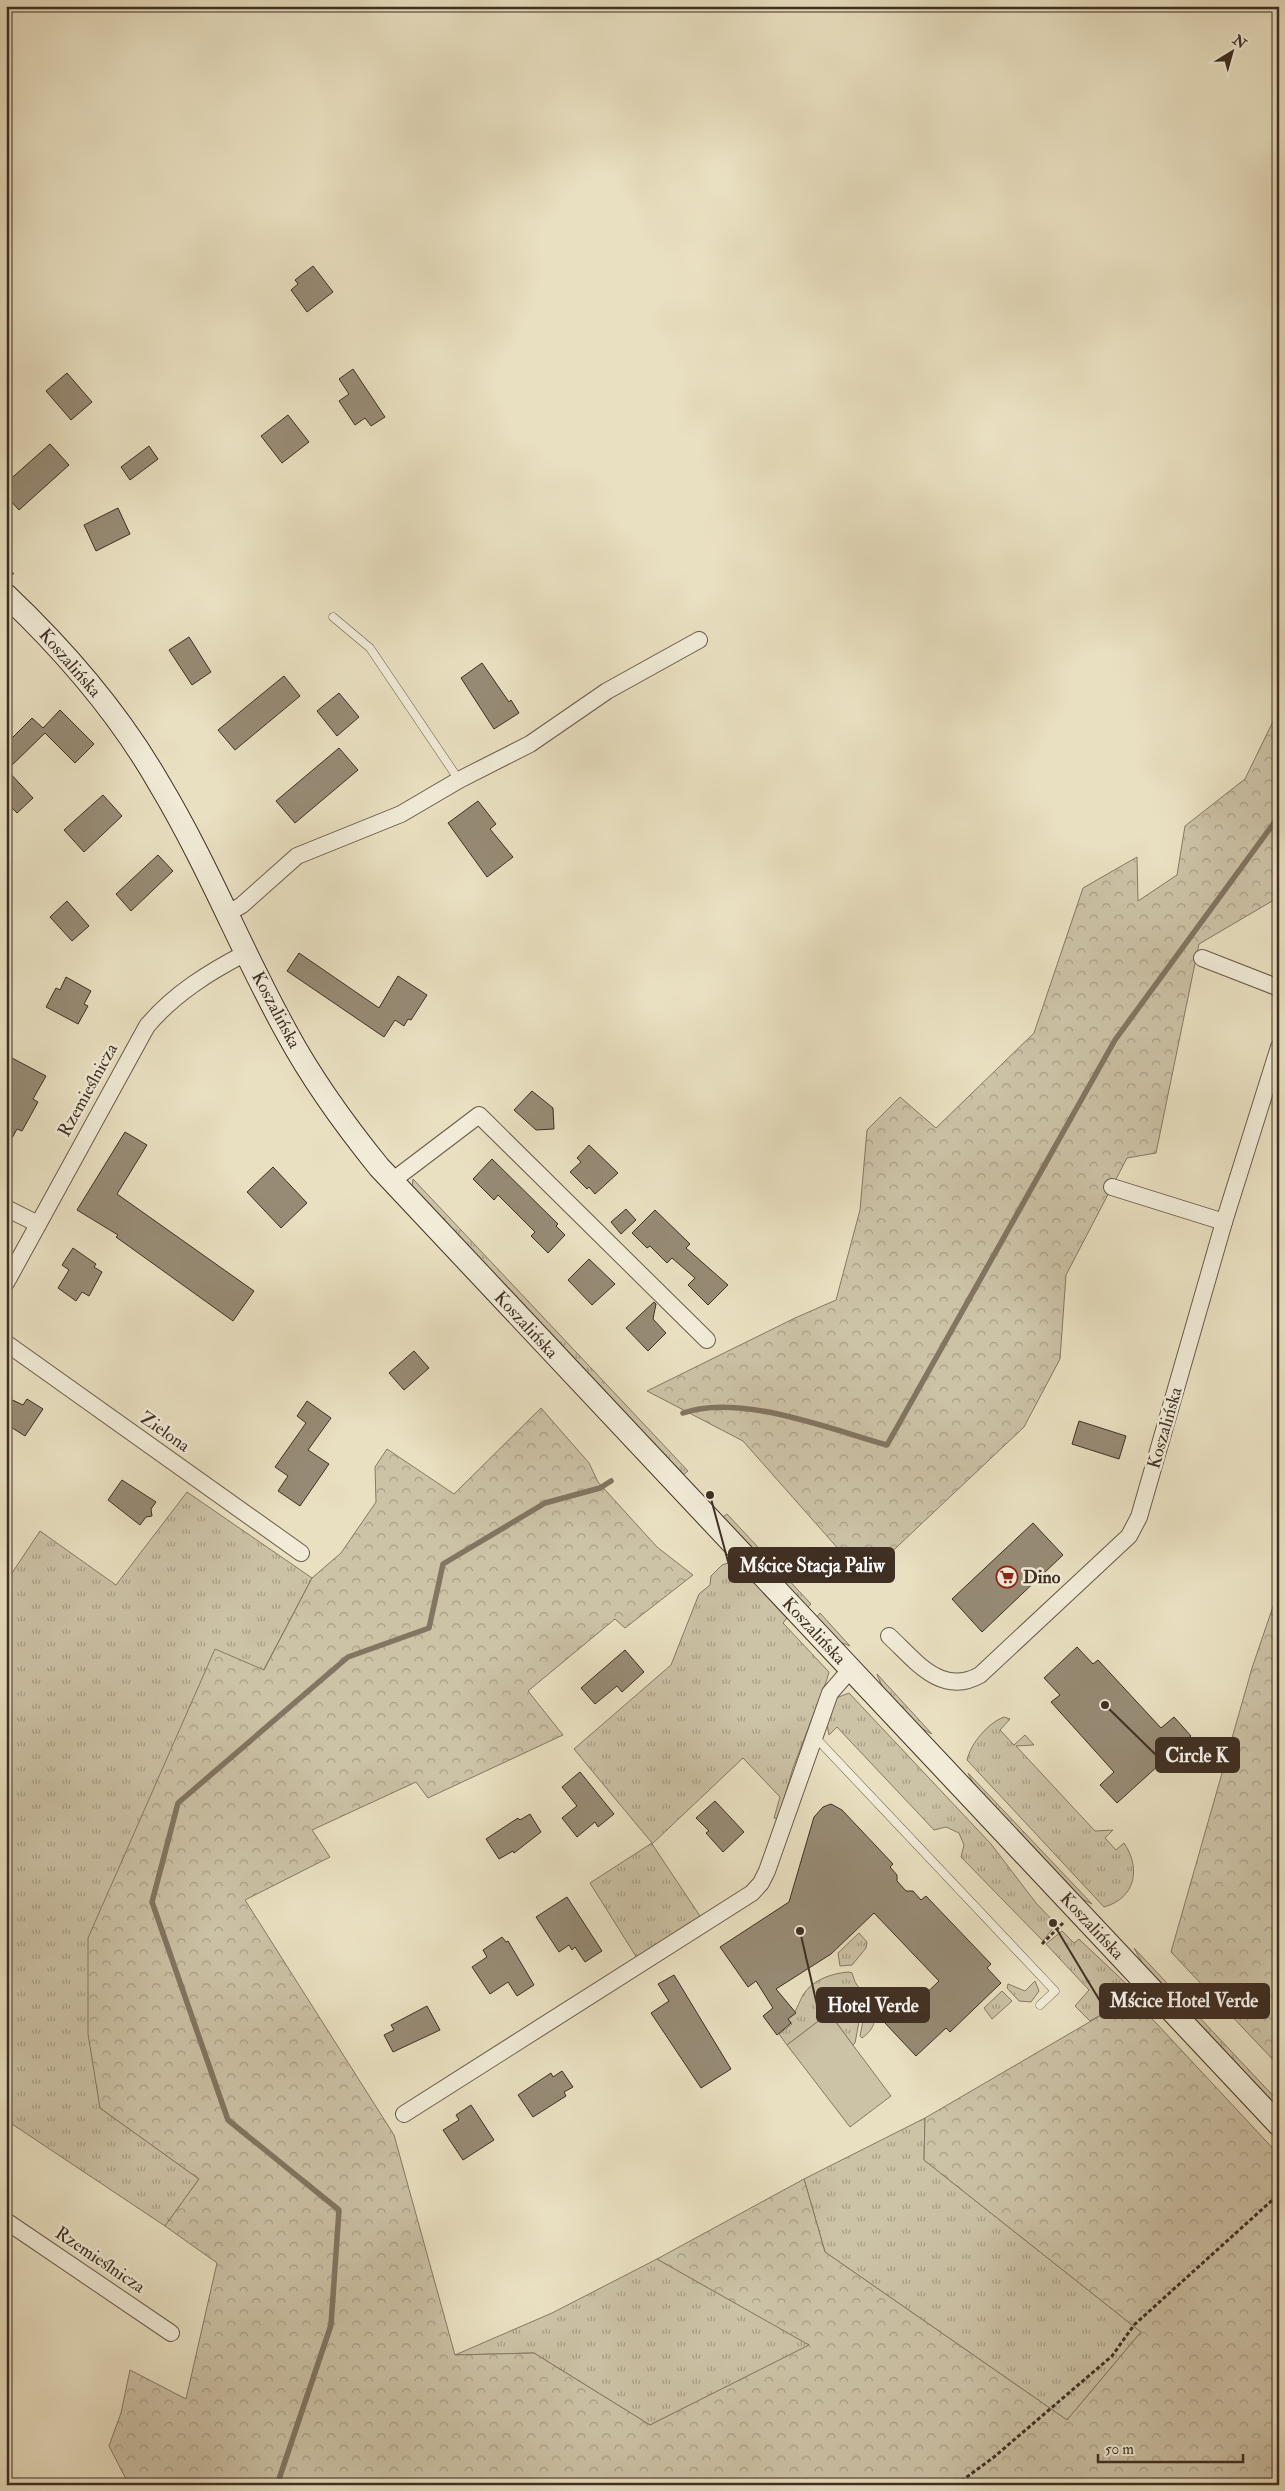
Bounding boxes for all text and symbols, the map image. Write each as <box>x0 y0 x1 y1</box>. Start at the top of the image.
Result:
north arrow <box>1208 28 1258 78</box>
text: N <box>1229 31 1250 53</box>
street label: Koszalińska <box>34 624 107 703</box>
street label: Koszalińska <box>246 968 306 1053</box>
street label: Rzemieślnicza <box>53 1039 123 1141</box>
street label: Koszalińska <box>489 1286 563 1364</box>
street label: Koszalińska <box>1142 1384 1188 1472</box>
street label: Zielona <box>136 1407 195 1458</box>
callout: Mścice Stacja Paliw <box>729 1548 894 1582</box>
text: Mścice Stacja Paliw <box>738 1554 886 1578</box>
supermarket icon: Dino <box>995 1565 1019 1589</box>
place label: Dino <box>1023 1566 1061 1589</box>
street label: Koszalińska <box>777 1592 851 1670</box>
callout: Circle K <box>1156 1738 1239 1772</box>
text: Circle K <box>1165 1744 1229 1768</box>
street label: Koszalińska <box>1055 1887 1129 1965</box>
callout: Mścice Hotel Verde <box>1100 1984 1269 2018</box>
callout: Hotel Verde <box>817 1988 929 2022</box>
text: Mścice Hotel Verde <box>1109 1989 1258 2013</box>
text: Hotel Verde <box>827 1994 919 2018</box>
street label: Rzemieślnicza <box>51 2222 150 2299</box>
scale bar <box>1098 2431 1242 2463</box>
text: 50 m <box>1105 2440 1134 2459</box>

